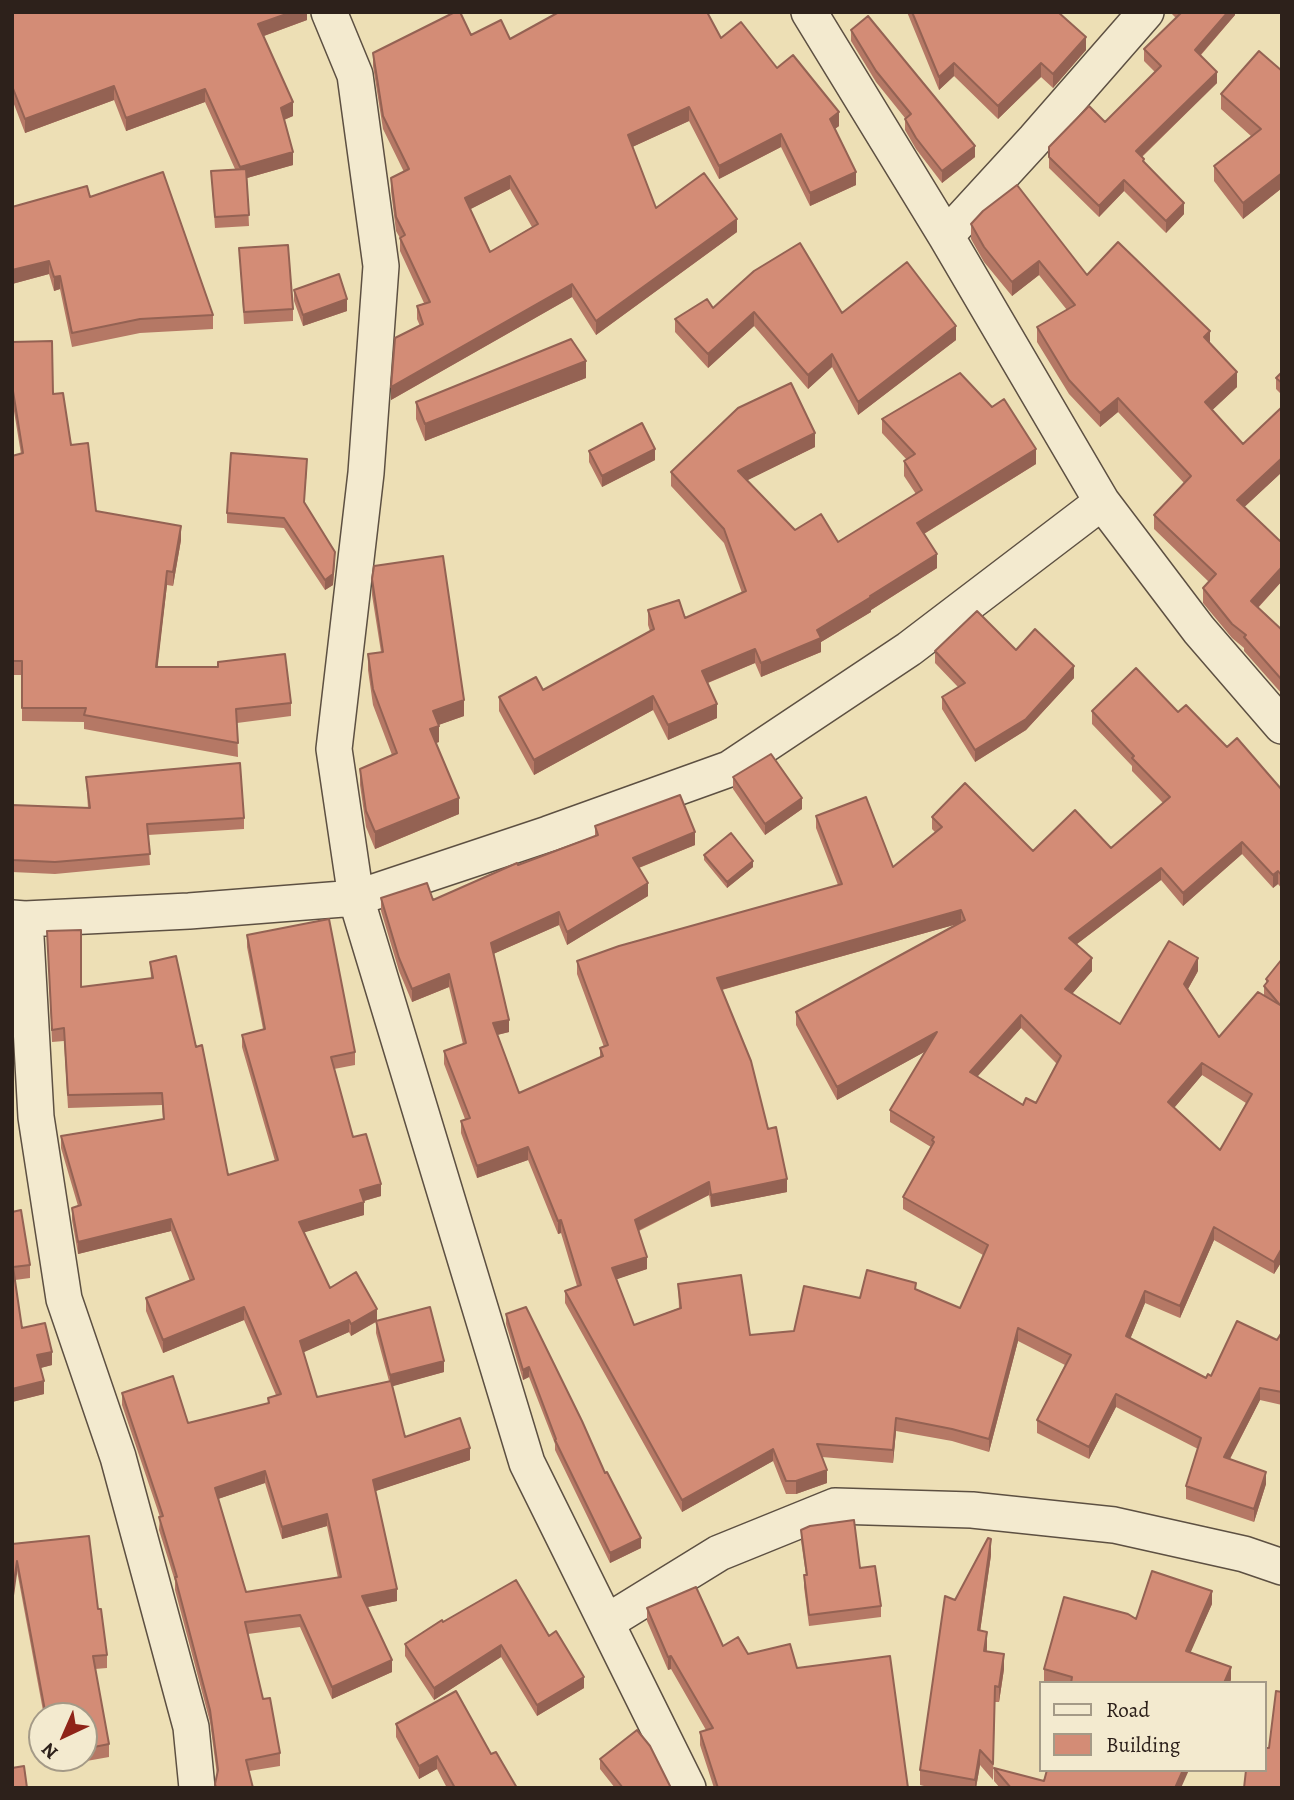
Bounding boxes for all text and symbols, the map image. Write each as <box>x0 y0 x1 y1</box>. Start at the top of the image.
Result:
legend <box>1038 1681 1266 1772</box>
text: Road <box>1106 1696 1150 1724</box>
north arrow <box>28 1702 98 1772</box>
text: Building <box>1106 1731 1180 1759</box>
text: N <box>36 1737 64 1765</box>

